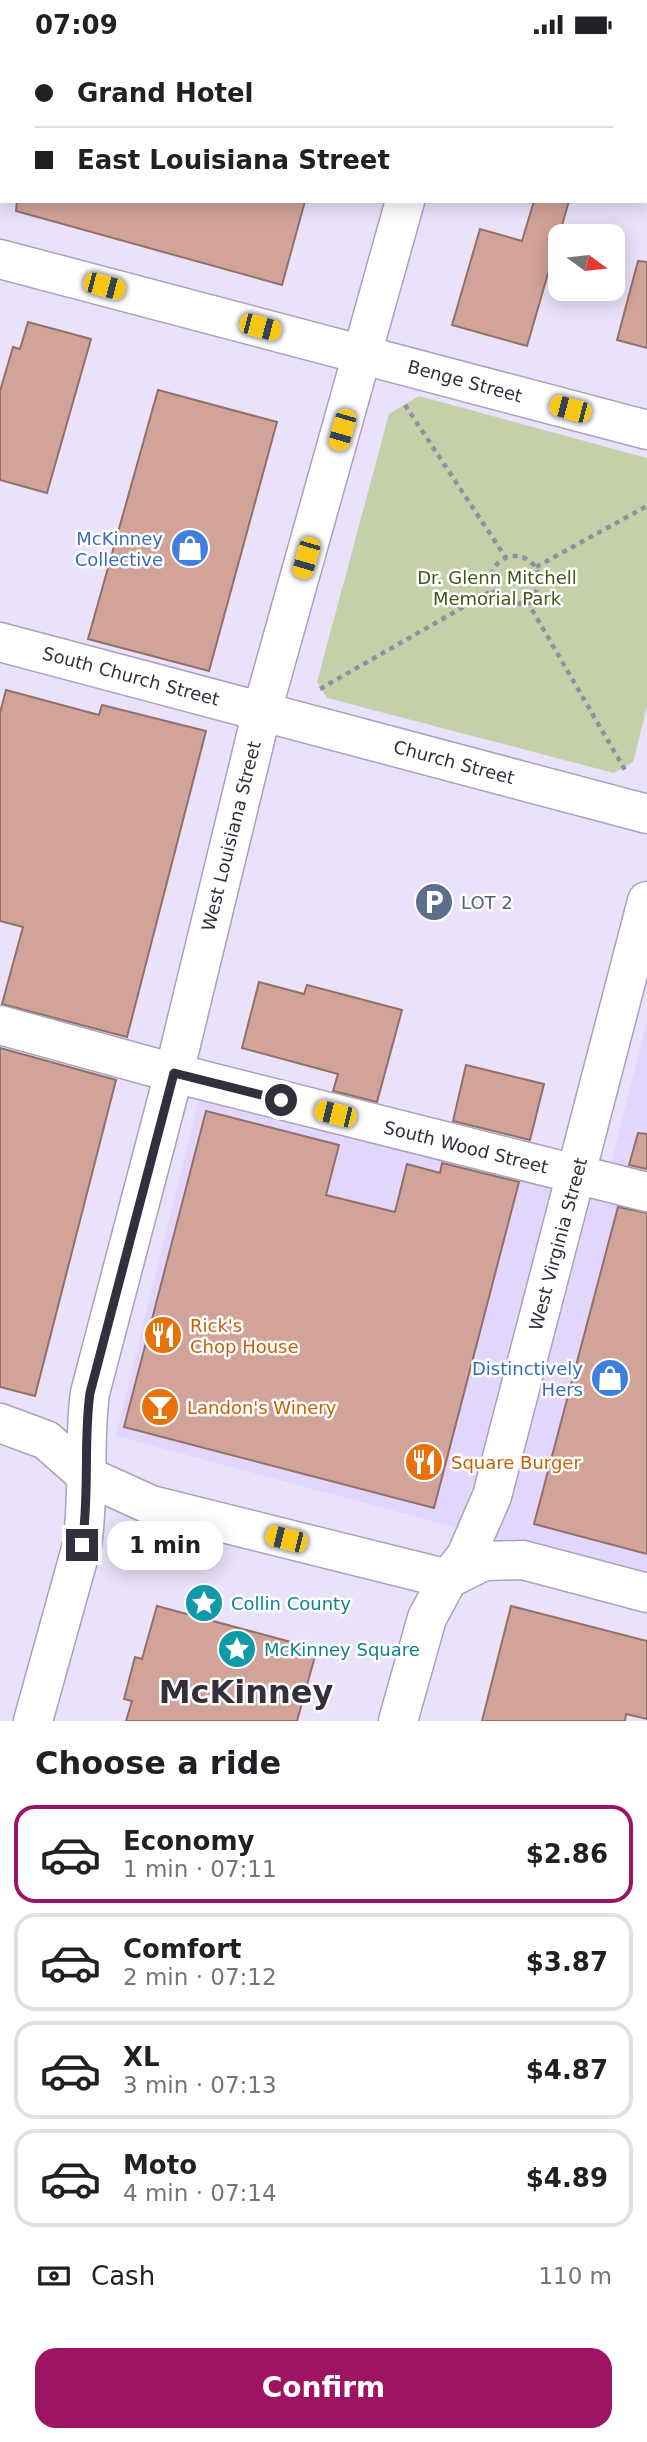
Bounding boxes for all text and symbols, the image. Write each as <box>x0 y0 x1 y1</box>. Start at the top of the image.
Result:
text: 07:09 <box>35 10 118 40</box>
text: Grand Hotel <box>77 78 253 108</box>
text: East Louisiana Street <box>77 145 390 175</box>
north arrow <box>548 224 625 301</box>
map controls <box>548 224 625 301</box>
car <box>81 270 128 302</box>
car <box>237 311 284 343</box>
street label: Benge Street <box>405 356 525 406</box>
car <box>547 393 594 425</box>
car <box>327 407 358 453</box>
shop icon: McKinney Collective <box>169 527 211 569</box>
place label: McKinney Collective <box>75 528 163 570</box>
car <box>291 535 322 581</box>
park label: Dr. Glenn Mitchell Memorial Park <box>417 567 577 609</box>
street label: South Church Street <box>40 642 222 710</box>
street label: Church Street <box>391 736 517 788</box>
street label: West Louisiana Street <box>197 739 265 933</box>
parking icon: LOT 2 <box>413 881 455 923</box>
place label: LOT 2 <box>461 892 513 913</box>
route start <box>265 1084 297 1116</box>
car <box>313 1099 358 1129</box>
street label: South Wood Street <box>382 1116 550 1178</box>
street label: West Virginia Street <box>525 1155 591 1333</box>
restaurant icon: Rick's Chop House <box>142 1314 184 1356</box>
place label: Rick's Chop House <box>190 1315 299 1357</box>
shop icon: Distinctively Hers <box>589 1357 631 1399</box>
place label: Distinctively Hers <box>472 1358 583 1400</box>
bar icon: Landon's Winery <box>139 1386 181 1428</box>
place label: Landon's Winery <box>187 1397 337 1418</box>
restaurant icon: Square Burger <box>403 1441 445 1483</box>
place label: Square Burger <box>451 1452 581 1473</box>
callout: 1 min <box>106 1521 222 1569</box>
car <box>264 1524 309 1554</box>
route end <box>66 1529 98 1561</box>
text: 1 min <box>129 1532 201 1558</box>
place icon: Collin County <box>183 1582 225 1624</box>
place label: Collin County <box>231 1593 351 1614</box>
place icon: McKinney Square <box>216 1628 258 1670</box>
place label: McKinney Square <box>264 1639 420 1660</box>
district label: McKinney <box>159 1673 333 1711</box>
text: Choose a ride <box>35 1744 281 1782</box>
icon: car <box>39 1823 102 1886</box>
text: Economy <box>123 1826 254 1856</box>
text: $2.86 <box>526 1839 608 1869</box>
text: 1 min · 07:11 <box>123 1856 277 1882</box>
icon: car <box>39 1931 102 1994</box>
text: Comfort <box>123 1934 241 1964</box>
text: $3.87 <box>526 1947 608 1977</box>
text: 2 min · 07:12 <box>123 1964 277 1990</box>
icon: car <box>39 2039 102 2102</box>
text: XL <box>123 2042 160 2072</box>
text: $4.87 <box>526 2055 608 2085</box>
text: 3 min · 07:13 <box>123 2072 277 2098</box>
icon: car <box>39 2147 102 2210</box>
text: Moto <box>123 2150 197 2180</box>
text: $4.89 <box>526 2163 608 2193</box>
text: 4 min · 07:14 <box>123 2180 277 2206</box>
icon: cash <box>35 2257 73 2295</box>
text: Cash <box>91 2261 155 2291</box>
text: 110 m <box>538 2263 612 2289</box>
button: Confirm <box>35 2348 612 2428</box>

